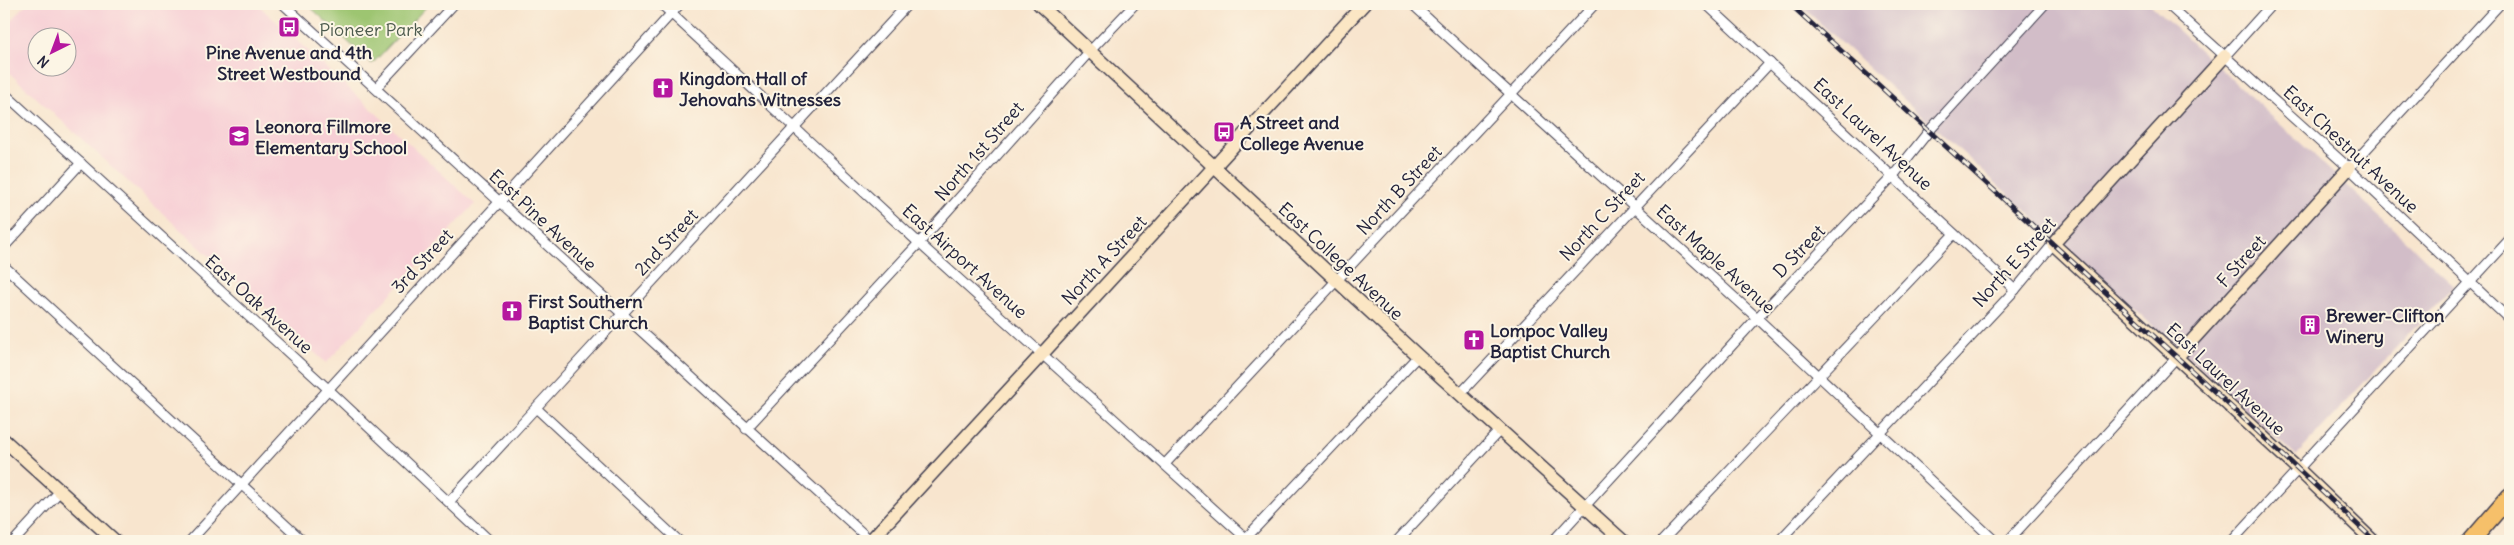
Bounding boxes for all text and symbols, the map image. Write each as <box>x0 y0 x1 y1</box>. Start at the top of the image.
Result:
bus stop icon: Pine Avenue and 4th Street Westbound <box>277 15 301 39</box>
park label: Pioneer Park <box>319 18 423 41</box>
north arrow <box>28 28 78 78</box>
place label: Pine Avenue and 4th Street Westbound <box>206 41 373 85</box>
text: N <box>34 52 53 72</box>
place label: Kingdom Hall of Jehovahs Witnesses <box>679 67 841 111</box>
street label: East Laurel Avenue <box>1809 73 1937 195</box>
church icon: Kingdom Hall of Jehovahs Witnesses <box>651 76 675 100</box>
street label: East Chestnut Avenue <box>2278 80 2424 218</box>
street label: North 1st Street <box>930 97 1028 205</box>
place label: A Street and College Avenue <box>1240 111 1364 155</box>
place label: Leonora Fillmore Elementary School <box>255 115 407 159</box>
bus stop icon: A Street and College Avenue <box>1212 120 1236 144</box>
school or university icon: Leonora Fillmore Elementary School <box>227 124 251 148</box>
street label: North B Street <box>1352 140 1446 240</box>
street label: East Pine Avenue <box>484 164 602 276</box>
street label: North C Street <box>1554 166 1650 266</box>
street label: East College Avenue <box>1274 197 1408 325</box>
street label: East Airport Avenue <box>898 199 1032 323</box>
street label: East Maple Avenue <box>1652 199 1780 319</box>
street label: 2nd Street <box>629 204 703 280</box>
street label: North A Street <box>1057 210 1151 310</box>
street label: North E Street <box>1968 212 2060 312</box>
street label: D Street <box>1768 220 1830 282</box>
street label: 3rd Street <box>386 224 458 298</box>
street label: F Street <box>2212 230 2270 292</box>
street label: East Oak Avenue <box>200 250 318 358</box>
place label: First Southern Baptist Church <box>528 290 649 334</box>
church icon: First Southern Baptist Church <box>500 299 524 323</box>
place label: Brewer-Clifton Winery <box>2326 304 2445 348</box>
building icon: Brewer-Clifton Winery <box>2298 313 2322 337</box>
street label: East Laurel Avenue <box>2162 318 2290 440</box>
place label: Lompoc Valley Baptist Church <box>1490 319 1611 363</box>
church icon: Lompoc Valley Baptist Church <box>1462 328 1486 352</box>

